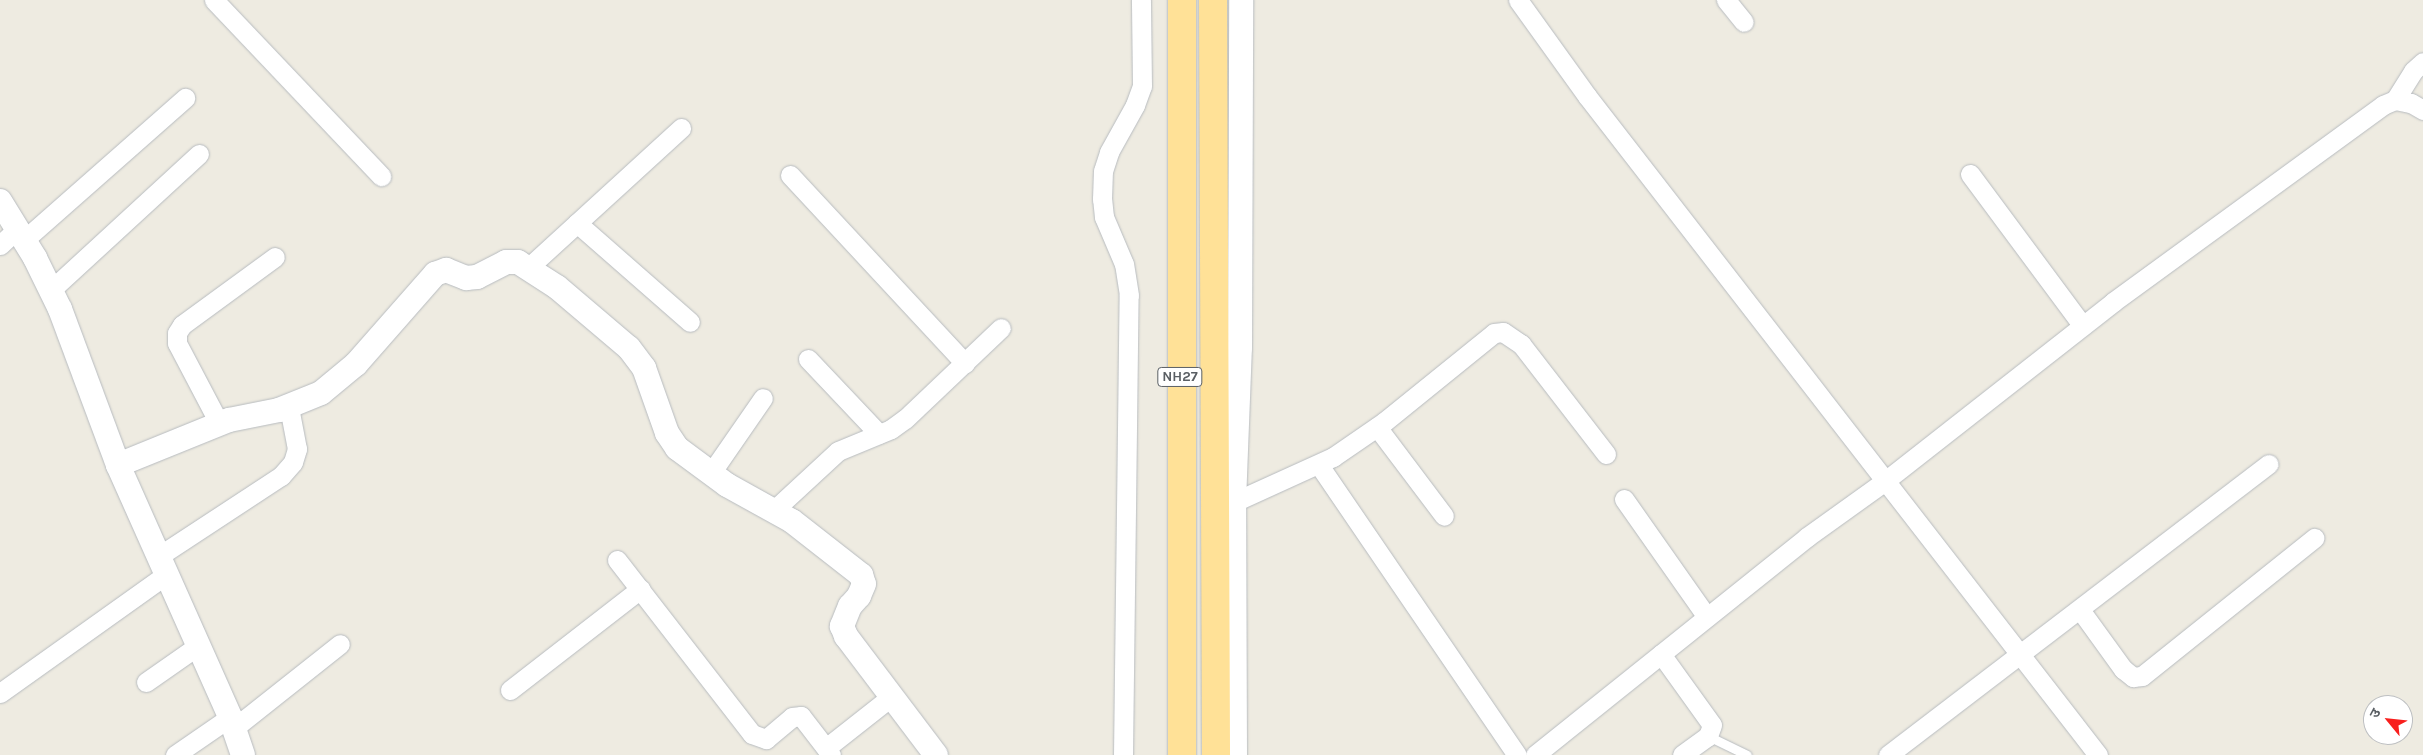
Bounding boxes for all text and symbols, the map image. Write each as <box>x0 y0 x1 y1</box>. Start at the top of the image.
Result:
road number: NH27 <box>1156 366 1204 388</box>
north arrow <box>2363 695 2413 745</box>
text: उ <box>2366 706 2385 721</box>

